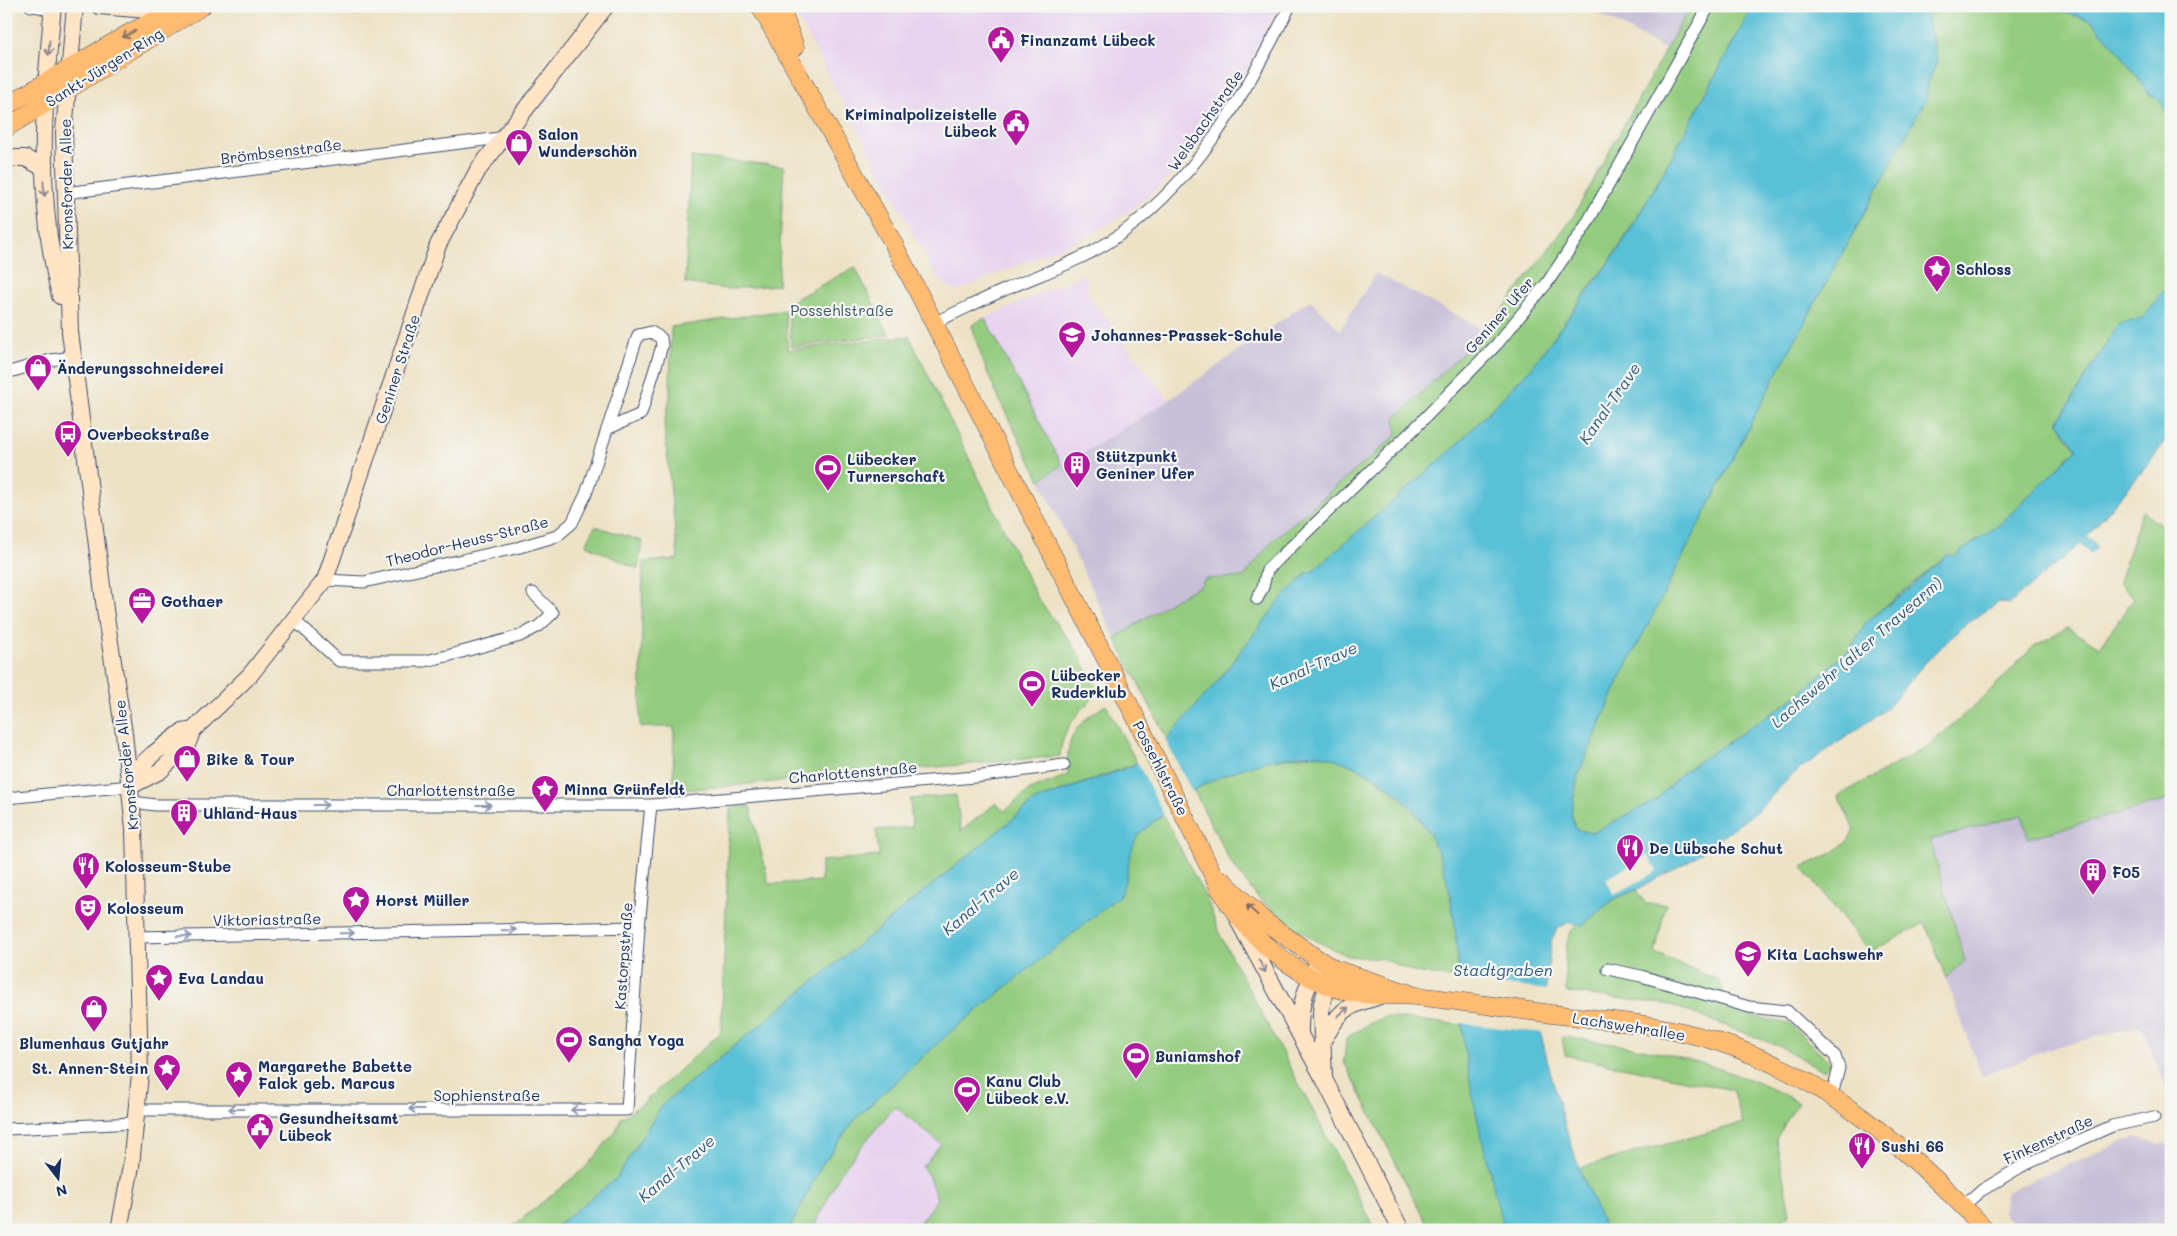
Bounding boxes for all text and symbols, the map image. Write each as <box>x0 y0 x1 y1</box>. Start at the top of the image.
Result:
street label: Sankt-Jürgen-Ring <box>42 23 167 111</box>
public building icon: Finanzamt Lübeck <box>986 25 1016 64</box>
one-way arrow <box>122 29 136 39</box>
place label: Finanzamt Lübeck <box>1020 30 1156 50</box>
one-way arrow <box>45 39 54 55</box>
street label: Welsbachstraße <box>1163 65 1247 175</box>
place label: Kriminalpolizeistelle Lübeck <box>845 104 997 141</box>
public building icon: Kriminalpolizeistelle Lübeck <box>1001 108 1031 147</box>
street label: Kronsforder Allee <box>55 118 77 250</box>
place label: Salon Wunderschön <box>538 124 637 161</box>
shop icon: Salon Wunderschön <box>504 128 534 167</box>
street label: Brömbsenstraße <box>219 134 343 168</box>
one-way arrow <box>39 181 49 197</box>
place icon: Schloss <box>1922 254 1952 293</box>
place label: Schloss <box>1956 259 2011 279</box>
street label: Geniner Ufer <box>1460 272 1538 358</box>
park label: Possehlstraße <box>790 300 894 320</box>
street label: Geniner Straße <box>370 312 424 426</box>
school or university icon: Johannes-Prassek-Schule <box>1057 320 1087 359</box>
place label: Johannes-Prassek-Schule <box>1091 325 1282 345</box>
shop icon: Änderungsschneiderei <box>23 353 53 392</box>
place label: Änderungsschneiderei <box>57 358 224 378</box>
water label: Kanal-Trave <box>1573 358 1645 448</box>
bus stop icon: Overbeckstraße <box>53 419 83 458</box>
place label: Overbeckstraße <box>87 424 209 444</box>
place label: Stützpunkt Geniner Ufer <box>1096 446 1195 483</box>
place label: Lübecker Turnerschaft <box>847 449 946 486</box>
building icon: Stützpunkt Geniner Ufer <box>1062 450 1092 489</box>
sports icon: Lübecker Turnerschaft <box>813 453 843 492</box>
street label: Theodor-Heuss-Straße <box>384 511 550 571</box>
water label: Lachswehr (alter Travearm) <box>1766 572 1946 732</box>
office icon: Gothaer <box>127 586 157 625</box>
place label: Gothaer <box>161 591 223 611</box>
water label: Kanal-Trave <box>1266 636 1361 694</box>
place label: Lübecker Ruderklub <box>1051 665 1127 702</box>
sports icon: Lübecker Ruderklub <box>1017 669 1047 708</box>
street label: Kronsforder Allee <box>109 699 143 831</box>
street label: Possehlstraße <box>1129 717 1193 819</box>
shop icon: Bike & Tour <box>172 744 202 783</box>
place label: Bike & Tour <box>206 749 295 769</box>
street label: Charlottenstraße <box>788 756 918 788</box>
place icon: Minna Grünfeldt <box>530 774 560 813</box>
place label: Minna Grünfeldt <box>564 779 686 799</box>
street label: Charlottenstraße <box>386 780 516 800</box>
building icon: Uhland-Haus <box>169 798 199 837</box>
one-way arrow <box>313 800 329 810</box>
one-way arrow <box>476 800 492 810</box>
place label: Uhland-Haus <box>203 803 297 823</box>
restaurant icon: De Lübsche Schut <box>1615 833 1645 872</box>
place label: De Lübsche Schut <box>1649 838 1783 858</box>
restaurant icon: Kolosseum-Stube <box>71 851 101 890</box>
place label: Kolosseum-Stube <box>105 856 231 876</box>
building icon: F05 <box>2078 857 2108 896</box>
place label: F05 <box>2112 862 2140 882</box>
water label: Kanal-Trave <box>937 863 1023 939</box>
place icon: Horst Müller <box>341 885 371 924</box>
place label: Horst Müller <box>375 890 469 910</box>
theatre icon: Kolosseum <box>73 893 103 932</box>
place label: Kolosseum <box>107 898 184 918</box>
street label: Kastorpstraße <box>609 902 637 1010</box>
one-way arrow <box>1246 904 1259 916</box>
street label: Viktoriastraße <box>212 908 322 930</box>
one-way arrow <box>501 925 517 935</box>
one-way arrow <box>338 928 355 938</box>
one-way arrow <box>176 931 192 941</box>
school or university icon: Kita Lachswehr <box>1733 939 1763 978</box>
place label: Kita Lachswehr <box>1767 944 1884 964</box>
one-way arrow <box>1257 958 1267 973</box>
water label: Stadtgraben <box>1453 959 1553 980</box>
place icon: Eva Landau <box>144 963 174 1002</box>
place label: Eva Landau <box>178 968 264 988</box>
shop icon: Blumenhaus Gutjahr <box>79 994 109 1033</box>
one-way arrow <box>1336 1006 1349 1017</box>
street label: Lachswehrallee <box>1571 1007 1687 1045</box>
sports icon: Sangha Yoga <box>554 1025 584 1064</box>
place label: Sangha Yoga <box>588 1030 685 1050</box>
place label: Blumenhaus Gutjahr <box>19 1033 169 1053</box>
sports icon: Buniamshof <box>1121 1041 1151 1080</box>
place label: Buniamshof <box>1155 1046 1241 1066</box>
place icon: St. Annen-Stein <box>152 1053 182 1092</box>
place label: Margarethe Babette Falck geb. Marcus <box>258 1056 412 1093</box>
place label: St. Annen-Stein <box>32 1058 148 1078</box>
place icon: Margarethe Babette Falck geb. Marcus <box>224 1060 254 1099</box>
place label: Kanu Club Lübeck e.V. <box>986 1071 1069 1108</box>
sports icon: Kanu Club Lübeck e.V. <box>952 1075 982 1114</box>
street label: Sophienstraße <box>434 1085 540 1105</box>
one-way arrow <box>228 1104 244 1114</box>
one-way arrow <box>408 1104 424 1114</box>
one-way arrow <box>571 1105 587 1115</box>
place label: Gesundheitsamt Lübeck <box>279 1108 399 1145</box>
street label: Finkenstraße <box>2000 1110 2096 1168</box>
public building icon: Gesundheitsamt Lübeck <box>245 1112 275 1151</box>
water label: Kanal-Trave <box>633 1130 719 1206</box>
restaurant icon: Sushi 66 <box>1847 1131 1877 1170</box>
place label: Sushi 66 <box>1881 1136 1944 1156</box>
north arrow <box>32 1154 82 1204</box>
text: N <box>54 1180 69 1202</box>

